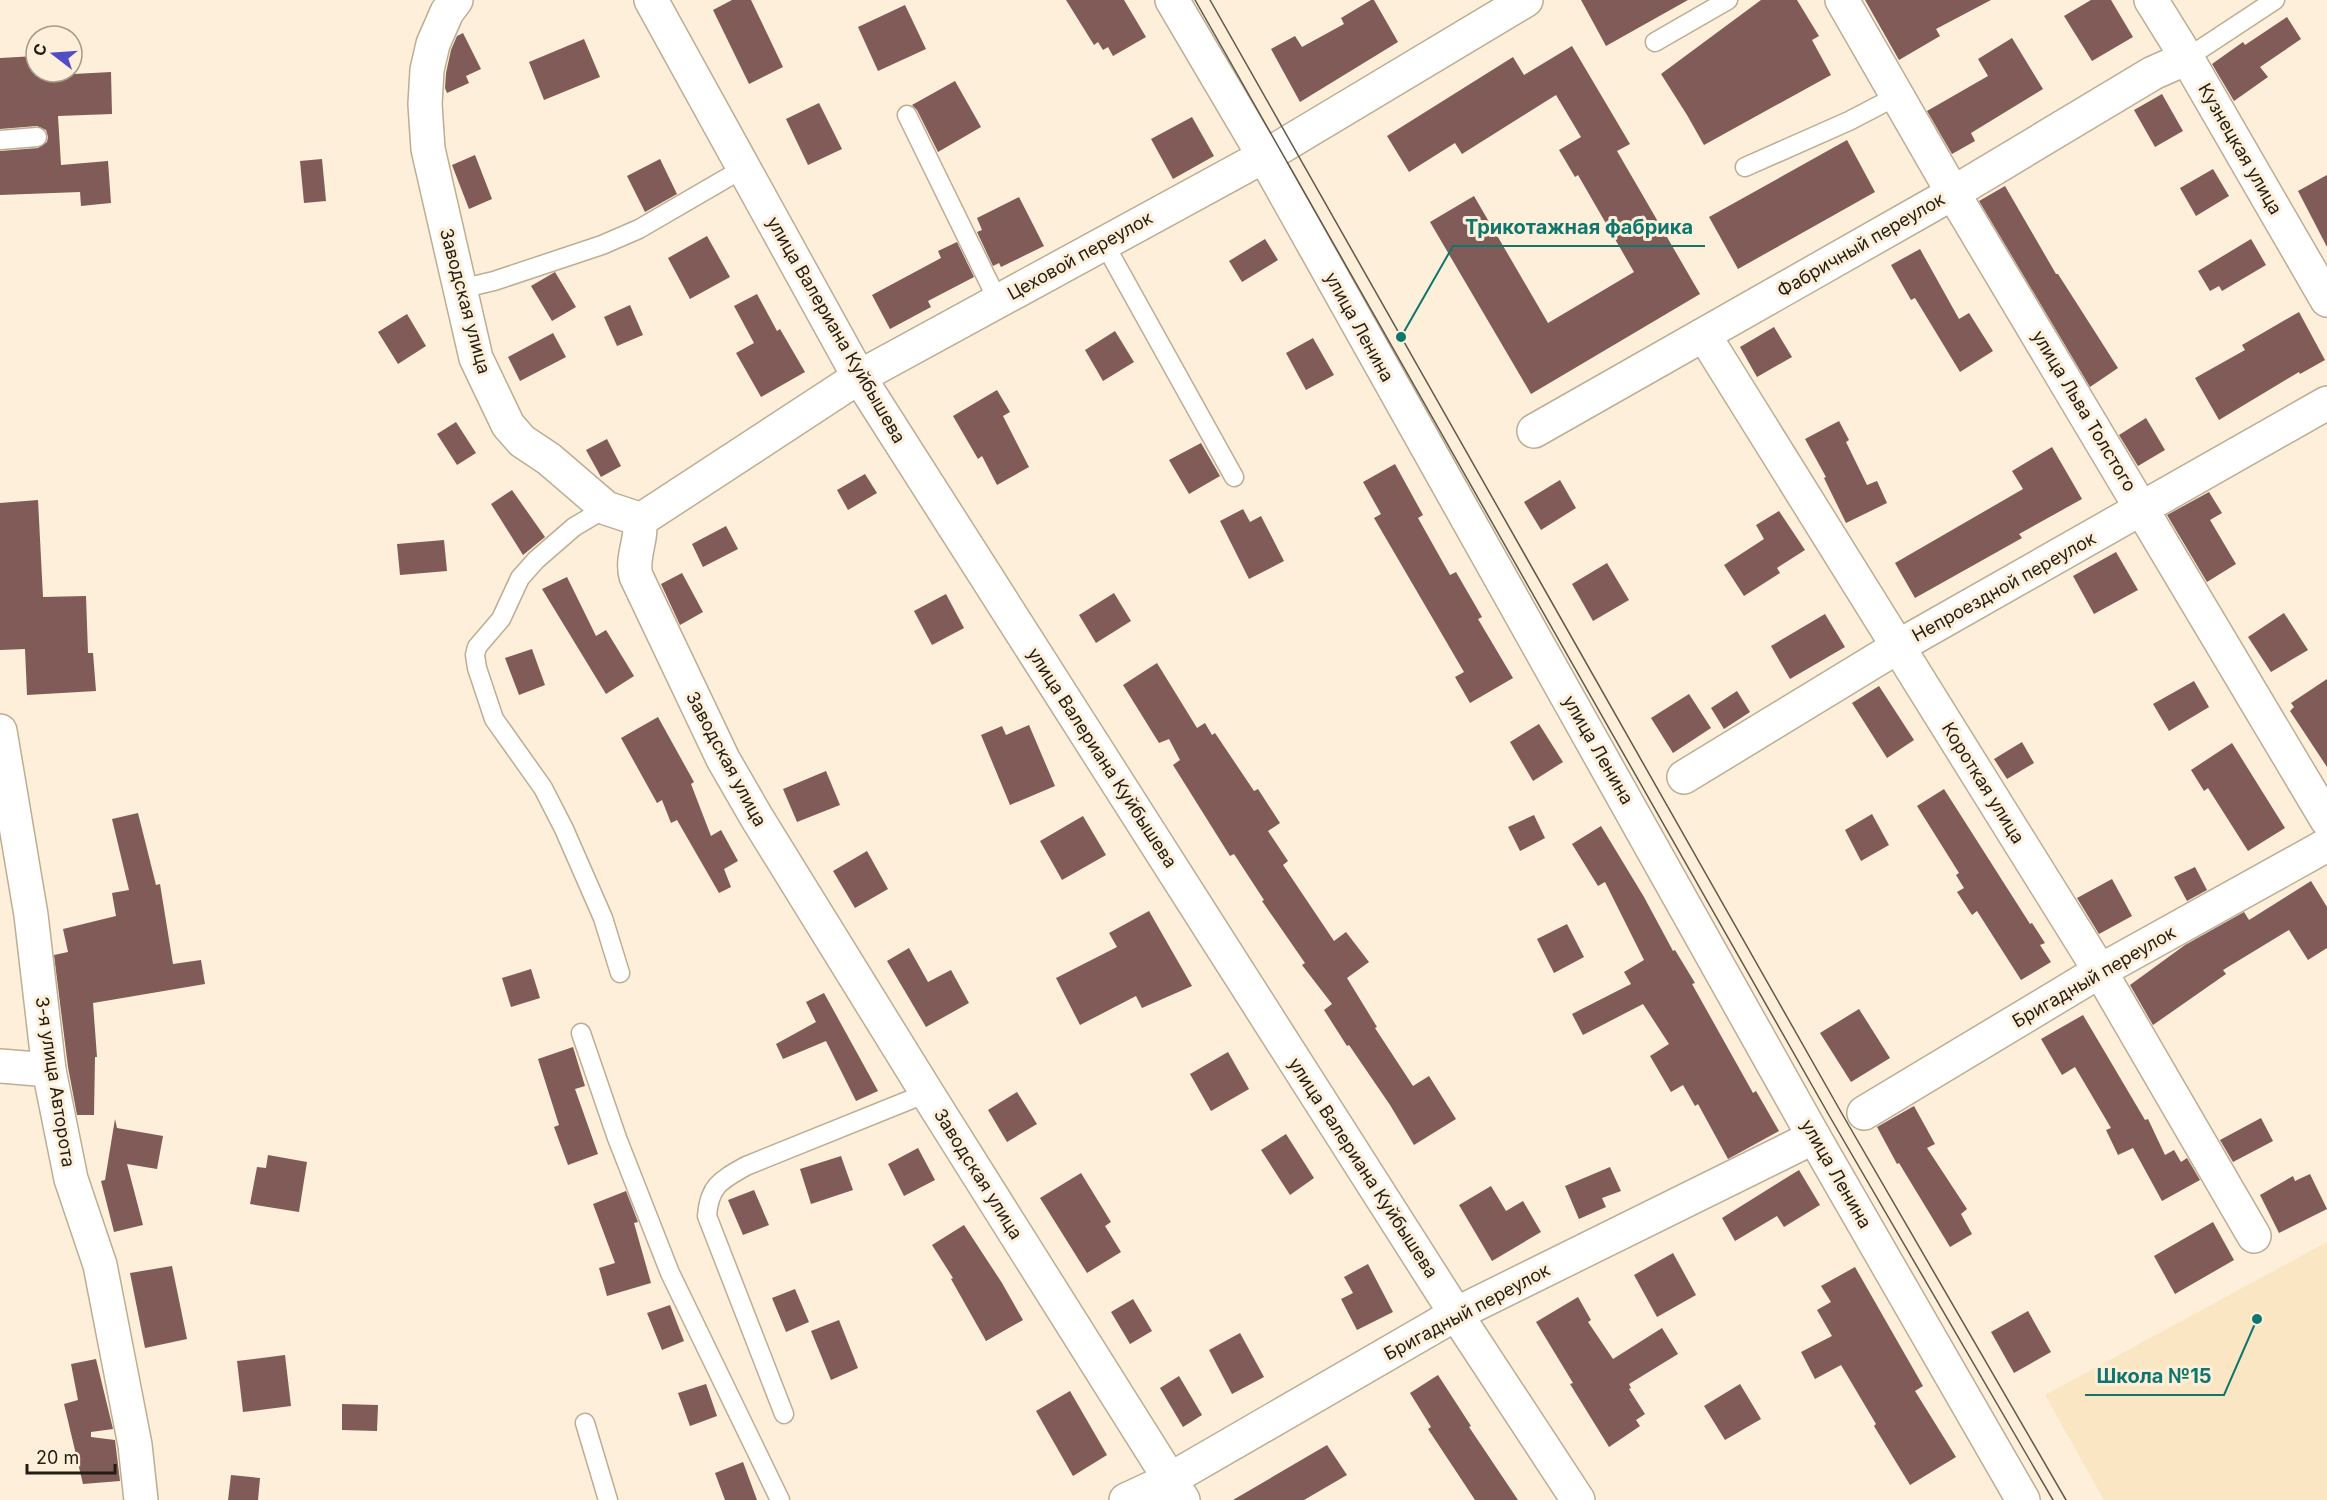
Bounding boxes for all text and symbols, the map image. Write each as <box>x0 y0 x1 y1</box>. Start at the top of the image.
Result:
north arrow <box>24 24 84 84</box>
text: С <box>28 41 51 58</box>
street label: Кузнецкая улица <box>2194 79 2287 218</box>
street label: Фабричный переулок <box>1773 188 1948 301</box>
street label: Цеховой переулок <box>1004 207 1156 304</box>
callout: Трикотажная фабрика <box>1453 208 1705 246</box>
street label: улица Валериана Куйбышева <box>763 213 910 447</box>
text: Трикотажная фабрика <box>1465 215 1693 239</box>
street label: Заводская улица <box>436 226 495 376</box>
street label: улица Ленина <box>1321 268 1398 385</box>
street label: улица Льва Толстого <box>2028 327 2141 495</box>
street label: Непроездной переулок <box>1908 527 2099 646</box>
street label: улица Валериана Куйбышева <box>1023 644 1182 872</box>
street label: Заводская улица <box>682 688 771 830</box>
street label: улица Ленина <box>1559 692 1638 808</box>
street label: Короткая улица <box>1938 718 2029 847</box>
street label: Бригадный переулок <box>2009 921 2179 1032</box>
street label: 3-я улица Авторота <box>32 995 79 1169</box>
street label: улица Валериана Куйбышева <box>1284 1054 1443 1282</box>
street label: Заводская улица <box>930 1105 1027 1243</box>
street label: улица Ленина <box>1797 1116 1876 1232</box>
street label: Бригадный переулок <box>1380 1259 1553 1364</box>
callout: Школа №15 <box>2085 1357 2224 1395</box>
text: Школа №15 <box>2096 1364 2212 1388</box>
scale bar <box>27 1437 116 1475</box>
text: 20 m <box>36 1447 79 1468</box>

